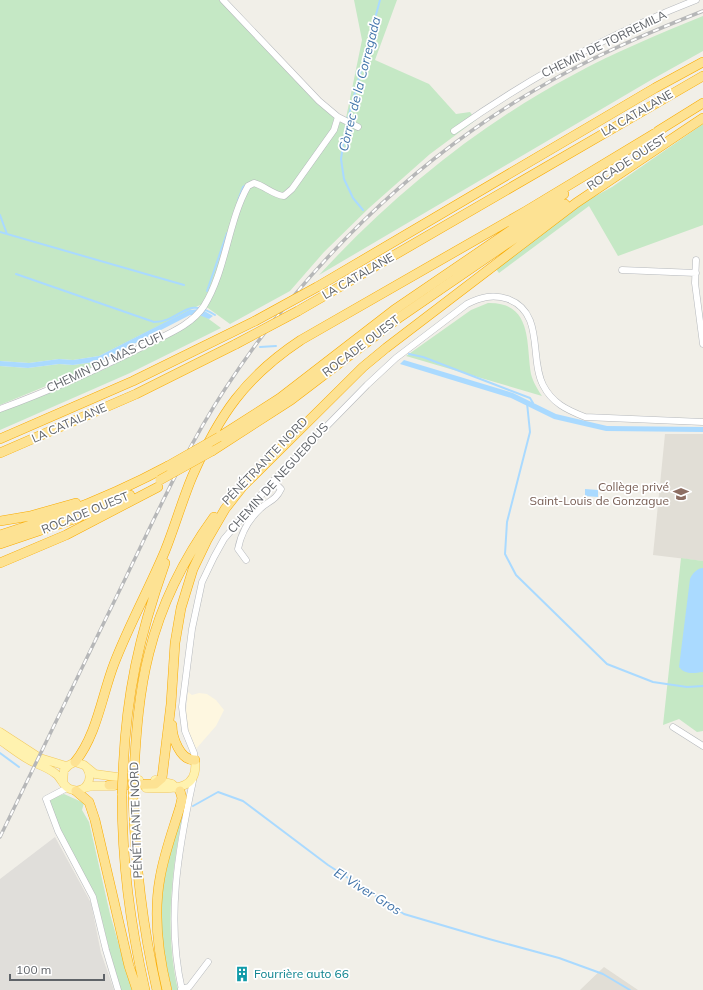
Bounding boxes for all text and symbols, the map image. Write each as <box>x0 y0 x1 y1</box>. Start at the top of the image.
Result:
street label: CHEMIN DE TORREMILA <box>539 7 669 80</box>
water label: Còrrec de la Corregada <box>335 15 384 153</box>
street label: LA CATALANE <box>598 86 675 139</box>
street label: ROCADE OUEST <box>584 130 670 193</box>
street label: LA CATALANE <box>319 249 396 302</box>
street label: ROCADE OUEST <box>319 311 403 380</box>
street label: CHEMIN DU MAS CUFI <box>44 328 166 395</box>
street label: LA CATALANE <box>29 399 109 446</box>
street label: PÉNÉTRANTE NORD <box>219 413 311 508</box>
street label: CHEMIN DE NEGUEBOUS <box>224 419 331 536</box>
place label: Collège privé Saint-Louis de Gonzague <box>529 479 669 508</box>
school or university icon: Collège privé Saint-Louis de Gonzague <box>672 485 690 503</box>
street label: ROCADE OUEST <box>39 488 131 537</box>
street label: PÉNÉTRANTE NORD <box>126 761 145 879</box>
water label: El Viver Gros <box>331 864 405 918</box>
scale bar <box>10 956 104 982</box>
text: 100 m <box>16 962 51 977</box>
building icon: Fourrière auto 66 <box>233 965 251 983</box>
place label: Fourrière auto 66 <box>254 966 349 981</box>

